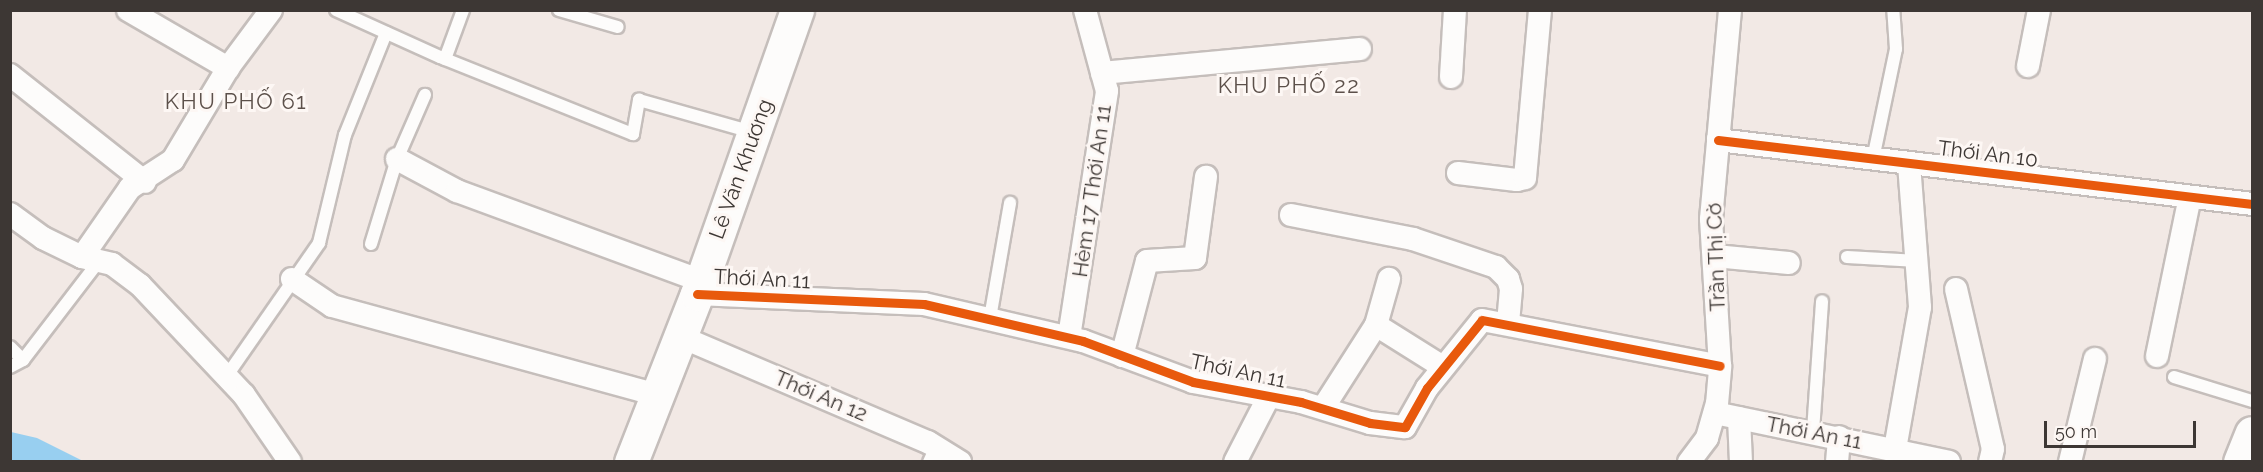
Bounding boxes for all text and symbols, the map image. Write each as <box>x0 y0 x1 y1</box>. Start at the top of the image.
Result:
district label: KHU PHỐ 22 <box>1218 73 1360 99</box>
district label: KHU PHỐ 61 <box>165 89 307 115</box>
street label: Lê Văn Khương <box>704 95 778 243</box>
street label: Hẻm 17 Thới An 11 <box>1067 103 1117 279</box>
street label: Thới An 10 <box>1936 135 2040 173</box>
street label: Trần Thị Cờ <box>1702 202 1730 312</box>
street label: Thới An 11 <box>713 264 811 294</box>
street label: Thới An 11 <box>1188 349 1288 393</box>
street label: Thới An 12 <box>770 365 872 427</box>
scale bar <box>2047 409 2198 447</box>
street label: Thới An 11 <box>1764 411 1864 455</box>
text: 50 m <box>2055 421 2097 442</box>

